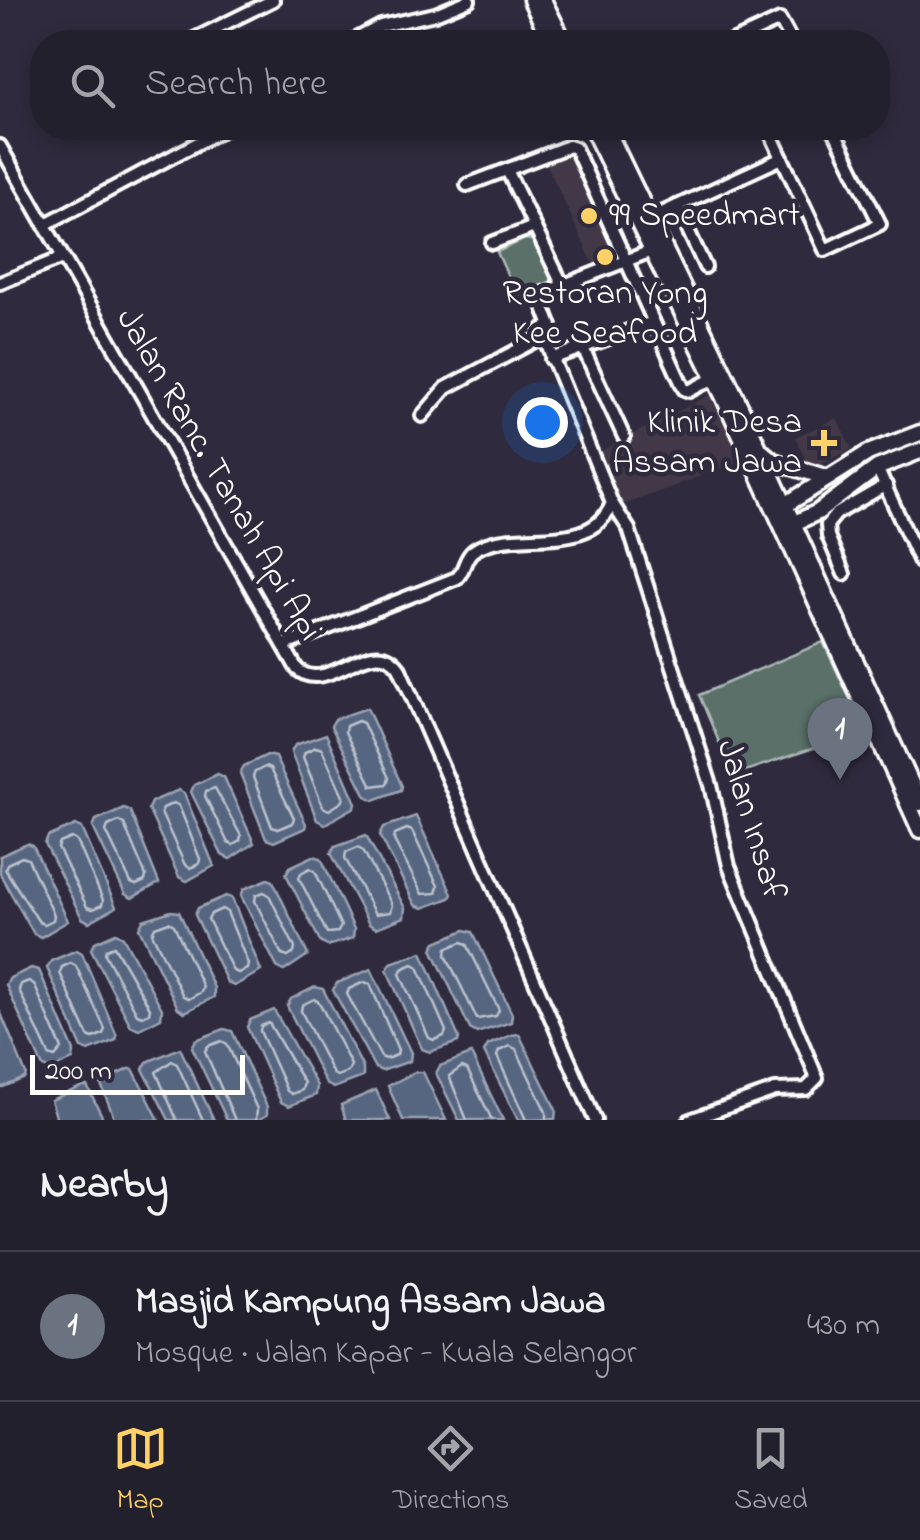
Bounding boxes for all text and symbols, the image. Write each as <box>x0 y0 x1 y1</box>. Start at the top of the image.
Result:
search box <box>30 30 890 140</box>
text: Search here <box>145 57 327 113</box>
icon: search <box>65 58 120 113</box>
place label: 99 Speedmart <box>609 191 800 242</box>
marker: 99 Speedmart <box>578 205 600 227</box>
marker: Restoran Yong Kee Seafood <box>594 246 616 268</box>
place label: Restoran Yong Kee Seafood <box>503 269 707 360</box>
street label: Jalan Ranc. Tanah Api Api <box>102 299 334 651</box>
your location <box>517 397 568 448</box>
place label: Klinik Desa Assam Jawa <box>612 398 802 489</box>
marker: Klinik Desa Assam Jawa <box>811 430 837 456</box>
pin: 1 <box>808 698 872 780</box>
street label: Jalan Insaf <box>701 734 799 907</box>
scale bar <box>30 1050 245 1094</box>
text: 200 m <box>45 1052 112 1093</box>
text: Nearby <box>40 1155 168 1216</box>
text: Masjid Kampung Assam Jawa <box>135 1275 605 1331</box>
text: 1 <box>67 1303 78 1350</box>
text: 430 m <box>807 1303 880 1350</box>
text: Mosque · Jalan Kapar - Kuala Selangor <box>135 1331 637 1378</box>
tab: Map <box>113 1421 168 1522</box>
tab: Directions <box>393 1421 509 1522</box>
tab: Saved <box>734 1421 807 1522</box>

